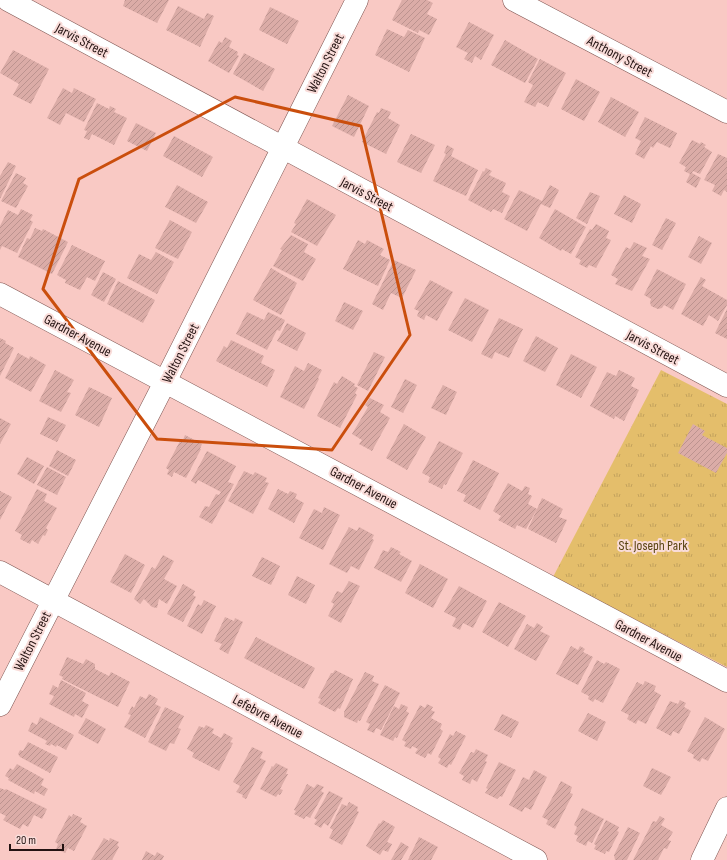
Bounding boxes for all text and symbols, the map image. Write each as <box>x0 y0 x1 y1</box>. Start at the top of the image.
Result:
street label: Jarvis Street <box>52 19 111 61</box>
street label: Walton Street <box>303 31 348 96</box>
street label: Anthony Street <box>583 32 655 81</box>
street label: Jarvis Street <box>337 173 396 215</box>
street label: Gardner Avenue <box>41 311 114 360</box>
street label: Walton Street <box>158 321 203 386</box>
street label: Jarvis Street <box>623 326 682 368</box>
street label: Gardner Avenue <box>327 463 400 512</box>
park label: St. Joseph Park <box>618 537 688 554</box>
street label: Walton Street <box>10 609 55 674</box>
street label: Gardner Avenue <box>612 616 685 665</box>
street label: Lefebvre Avenue <box>230 691 306 742</box>
scale bar <box>10 826 63 852</box>
text: 20 m <box>16 833 36 848</box>

